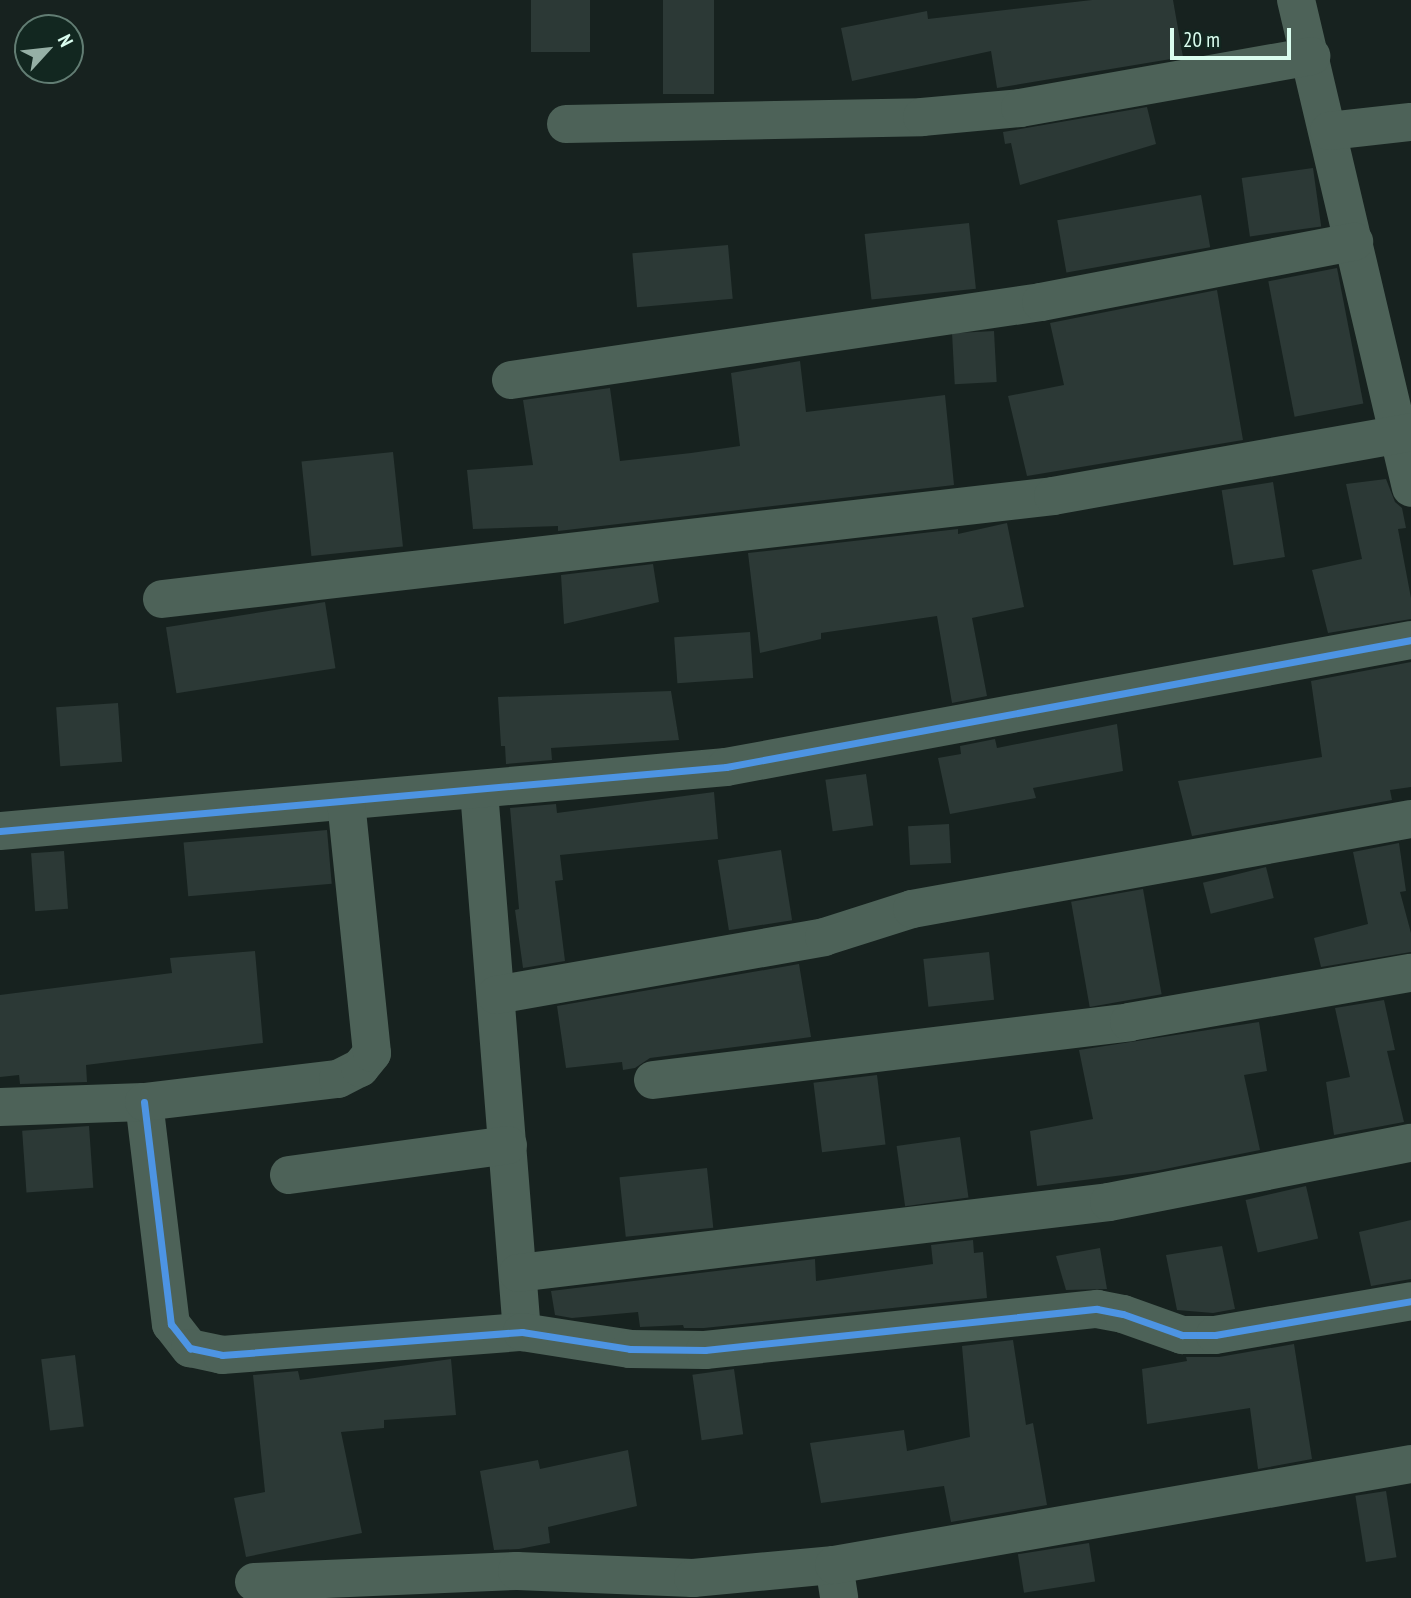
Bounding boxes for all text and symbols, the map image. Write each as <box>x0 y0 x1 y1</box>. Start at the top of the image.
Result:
north arrow <box>14 14 84 84</box>
scale bar <box>1173 14 1294 58</box>
text: 20 m <box>1183 26 1220 53</box>
text: N <box>53 30 79 50</box>

